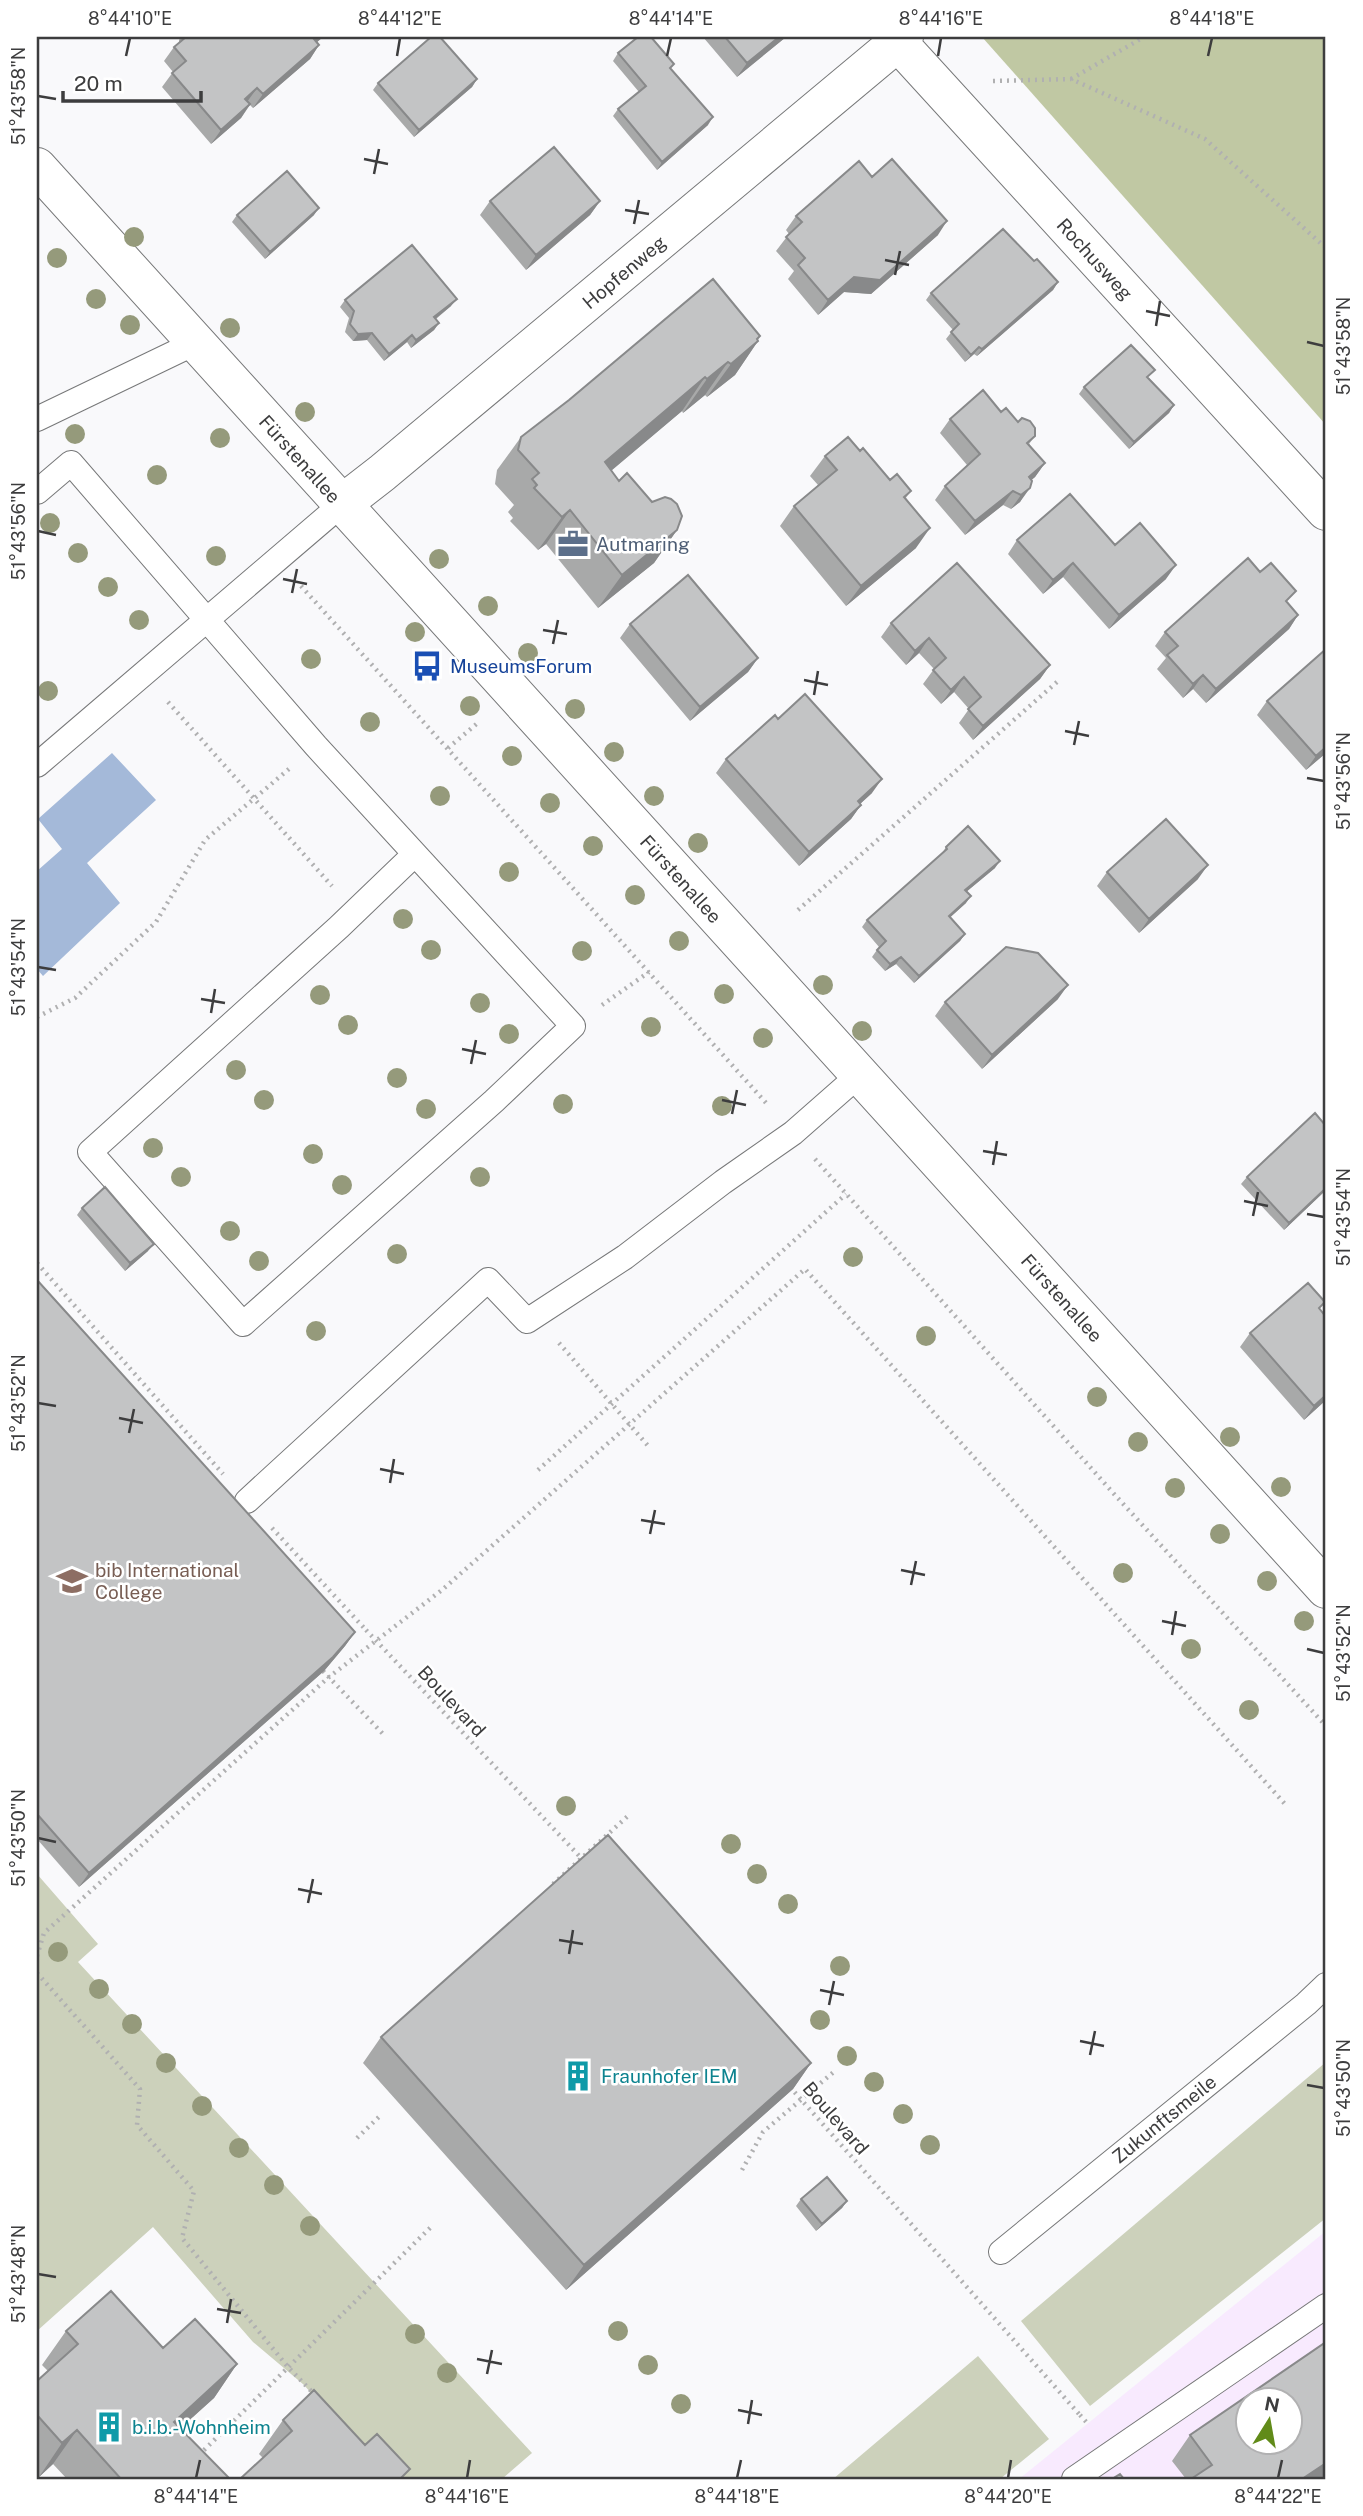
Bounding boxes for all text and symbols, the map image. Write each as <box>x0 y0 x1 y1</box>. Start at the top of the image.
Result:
text: 8°44'10"E <box>88 8 172 29</box>
text: 8°44'12"E <box>358 8 442 29</box>
text: 8°44'14"E <box>629 8 713 29</box>
text: 8°44'16"E <box>899 8 983 29</box>
text: 8°44'18"E <box>1170 8 1254 29</box>
text: 51°43'58"N <box>8 47 29 145</box>
scale bar <box>63 60 201 104</box>
text: 20 m <box>74 71 123 96</box>
street label: Rochusweg <box>1053 214 1137 304</box>
street label: Hopfenweg <box>578 231 670 313</box>
text: 51°43'58"N <box>1333 297 1354 395</box>
street label: Fürstenallee <box>255 411 345 507</box>
text: 51°43'56"N <box>8 482 29 580</box>
office icon: Autmaring <box>556 527 590 561</box>
place label: Autmaring <box>596 533 690 555</box>
bus stop icon: MuseumsForum <box>410 649 444 683</box>
place label: MuseumsForum <box>450 655 592 677</box>
text: 51°43'56"N <box>1333 732 1354 830</box>
street label: Fürstenallee <box>636 831 726 927</box>
text: 51°43'54"N <box>8 918 29 1016</box>
text: 51°43'54"N <box>1333 1168 1354 1266</box>
street label: Fürstenallee <box>1017 1250 1107 1346</box>
text: 51°43'52"N <box>8 1354 29 1452</box>
place label: bib International College <box>95 1559 239 1603</box>
school or university icon: bib International College <box>55 1564 89 1598</box>
text: 51°43'52"N <box>1333 1604 1354 1702</box>
street label: Boulevard <box>414 1661 490 1741</box>
text: 51°43'50"N <box>8 1789 29 1887</box>
text: 51°43'50"N <box>1333 2039 1354 2137</box>
building icon: Fraunhofer IEM <box>561 2059 595 2093</box>
place label: Fraunhofer IEM <box>601 2065 738 2087</box>
street label: Zukunftsmeile <box>1108 2070 1220 2168</box>
street label: Boulevard <box>799 2077 873 2159</box>
text: 51°43'48"N <box>8 2225 29 2323</box>
north arrow <box>1234 2386 1304 2456</box>
text: N <box>1263 2392 1282 2417</box>
building icon: b.i.b.-Wohnheim <box>92 2410 126 2444</box>
place label: b.i.b.-Wohnheim <box>132 2416 271 2438</box>
text: 8°44'14"E <box>154 2486 238 2507</box>
text: 8°44'16"E <box>425 2486 509 2507</box>
text: 8°44'18"E <box>695 2486 779 2507</box>
text: 8°44'20"E <box>964 2486 1052 2507</box>
text: 8°44'22"E <box>1234 2486 1322 2507</box>

